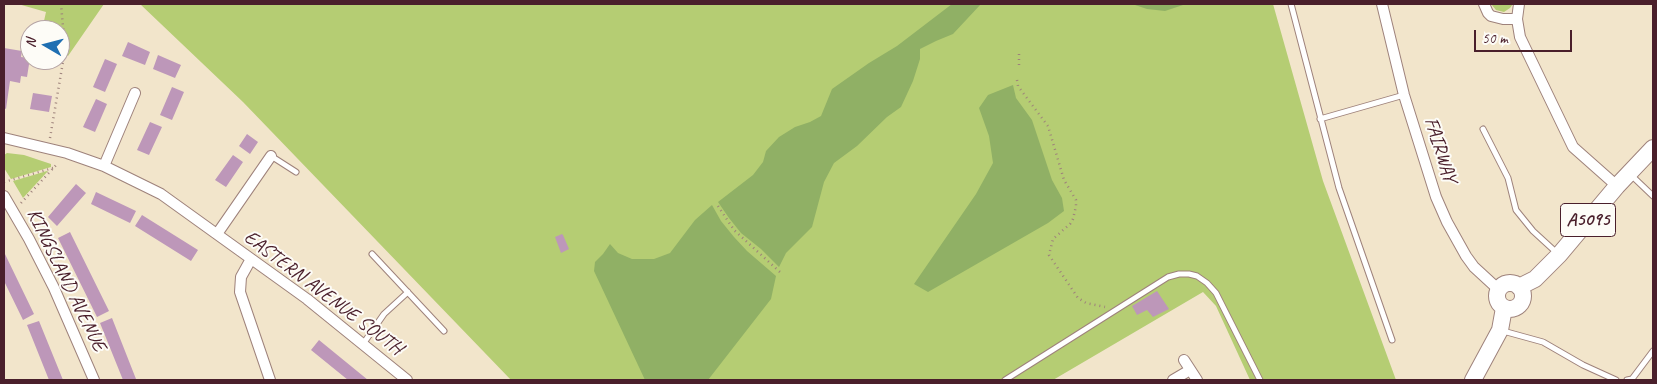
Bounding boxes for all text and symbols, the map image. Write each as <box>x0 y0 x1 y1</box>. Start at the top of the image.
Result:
north arrow <box>20 20 70 70</box>
scale bar <box>1477 20 1574 52</box>
text: 50 m <box>1482 29 1508 48</box>
text: N <box>22 38 40 48</box>
street label: FAIRWAY <box>1418 114 1462 186</box>
road number: A5095 <box>1560 204 1616 236</box>
street label: KINGSLAND AVENUE <box>21 205 111 355</box>
street label: EASTERN AVENUE SOUTH <box>239 225 407 361</box>

